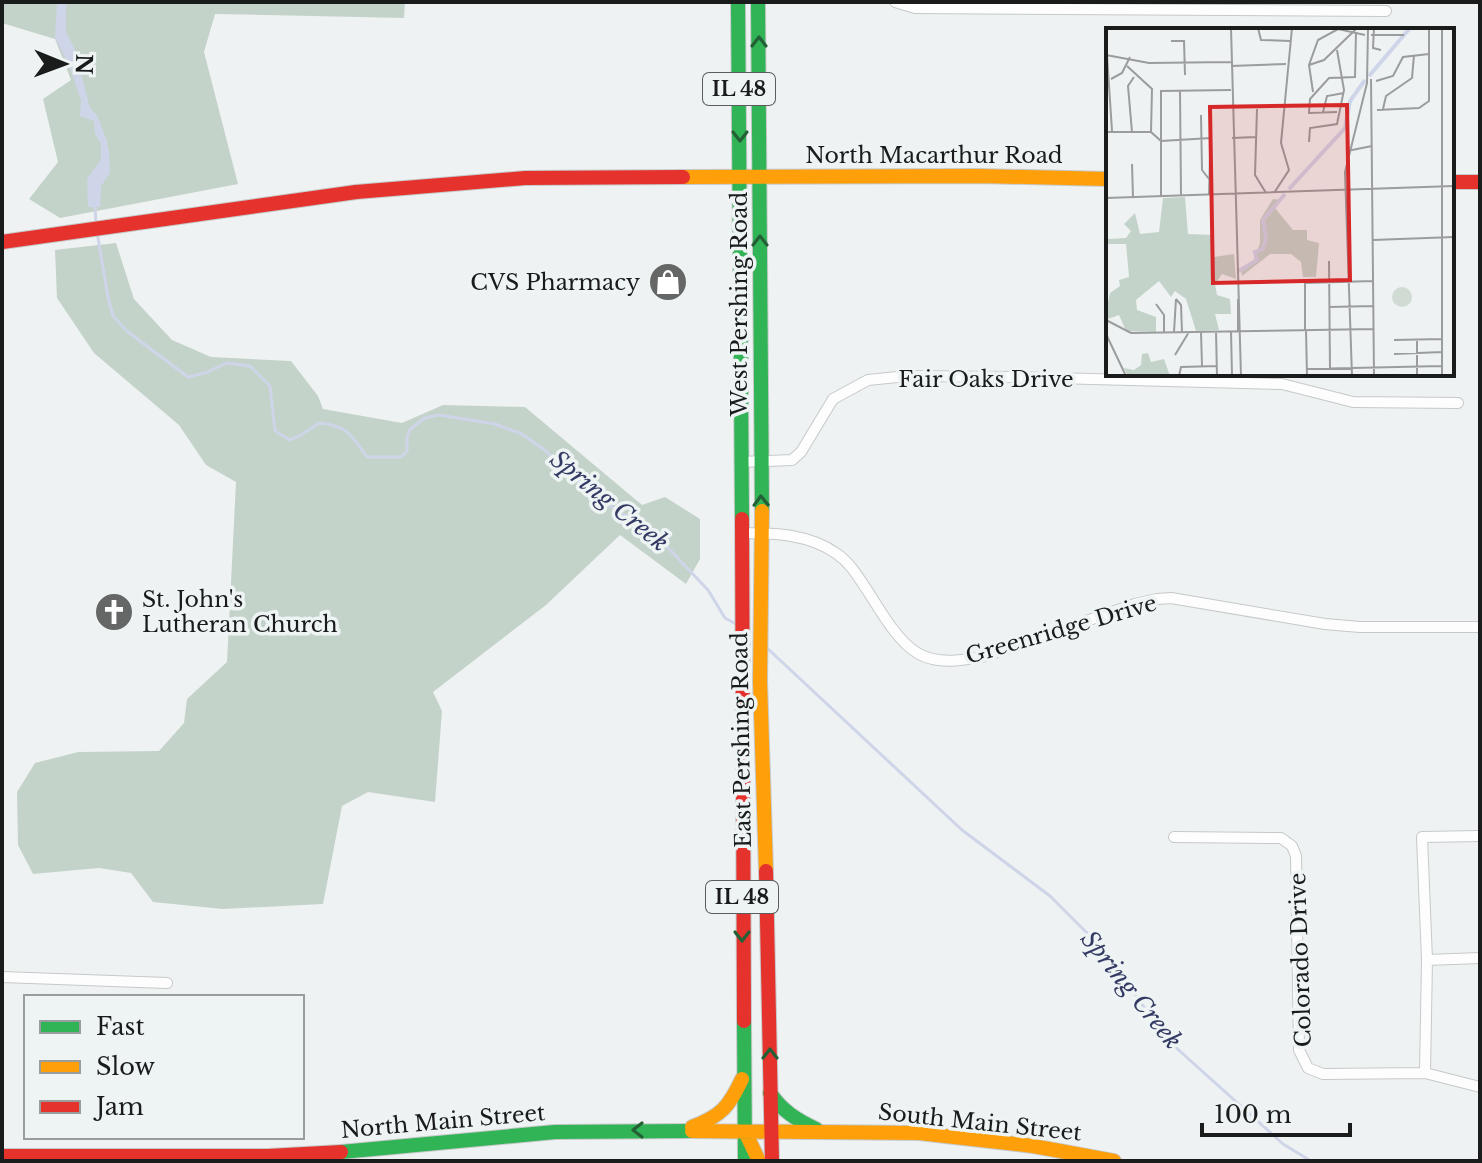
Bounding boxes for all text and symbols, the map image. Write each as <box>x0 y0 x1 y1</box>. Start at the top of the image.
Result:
north arrow <box>24 24 104 104</box>
inset map <box>1106 28 1454 376</box>
one-way arrow <box>750 35 768 48</box>
text: N <box>70 54 97 75</box>
road number: IL 48 <box>703 73 775 105</box>
one-way arrow <box>731 130 749 143</box>
street label: North Macarthur Road <box>805 142 1063 169</box>
street label: West Pershing Road <box>726 192 753 417</box>
one-way arrow <box>751 234 769 247</box>
shop icon: CVS Pharmacy <box>647 261 689 303</box>
place label: CVS Pharmacy <box>470 269 640 296</box>
street label: Fair Oaks Drive <box>898 366 1074 393</box>
water label: Spring Creek <box>544 444 674 557</box>
one-way arrow <box>753 494 770 507</box>
place label: St. John's Lutheran Church <box>142 586 338 638</box>
street label: Greenridge Drive <box>962 589 1160 670</box>
church icon: St. John's Lutheran Church <box>93 591 135 633</box>
street label: East Pershing Road <box>726 632 757 848</box>
street label: Colorado Drive <box>1284 872 1317 1048</box>
road number: IL 48 <box>706 881 778 913</box>
water label: Spring Creek <box>1075 925 1188 1055</box>
one-way arrow <box>733 930 751 943</box>
legend <box>24 995 304 1139</box>
text: Fast <box>96 1012 144 1041</box>
one-way arrow <box>761 1047 779 1060</box>
text: Slow <box>96 1052 155 1081</box>
scale bar <box>1202 1087 1350 1137</box>
text: Jam <box>93 1092 144 1121</box>
street label: South Main Street <box>877 1098 1084 1147</box>
street label: North Main Street <box>340 1099 547 1144</box>
text: 100 m <box>1214 1100 1292 1129</box>
one-way arrow <box>631 1121 644 1139</box>

